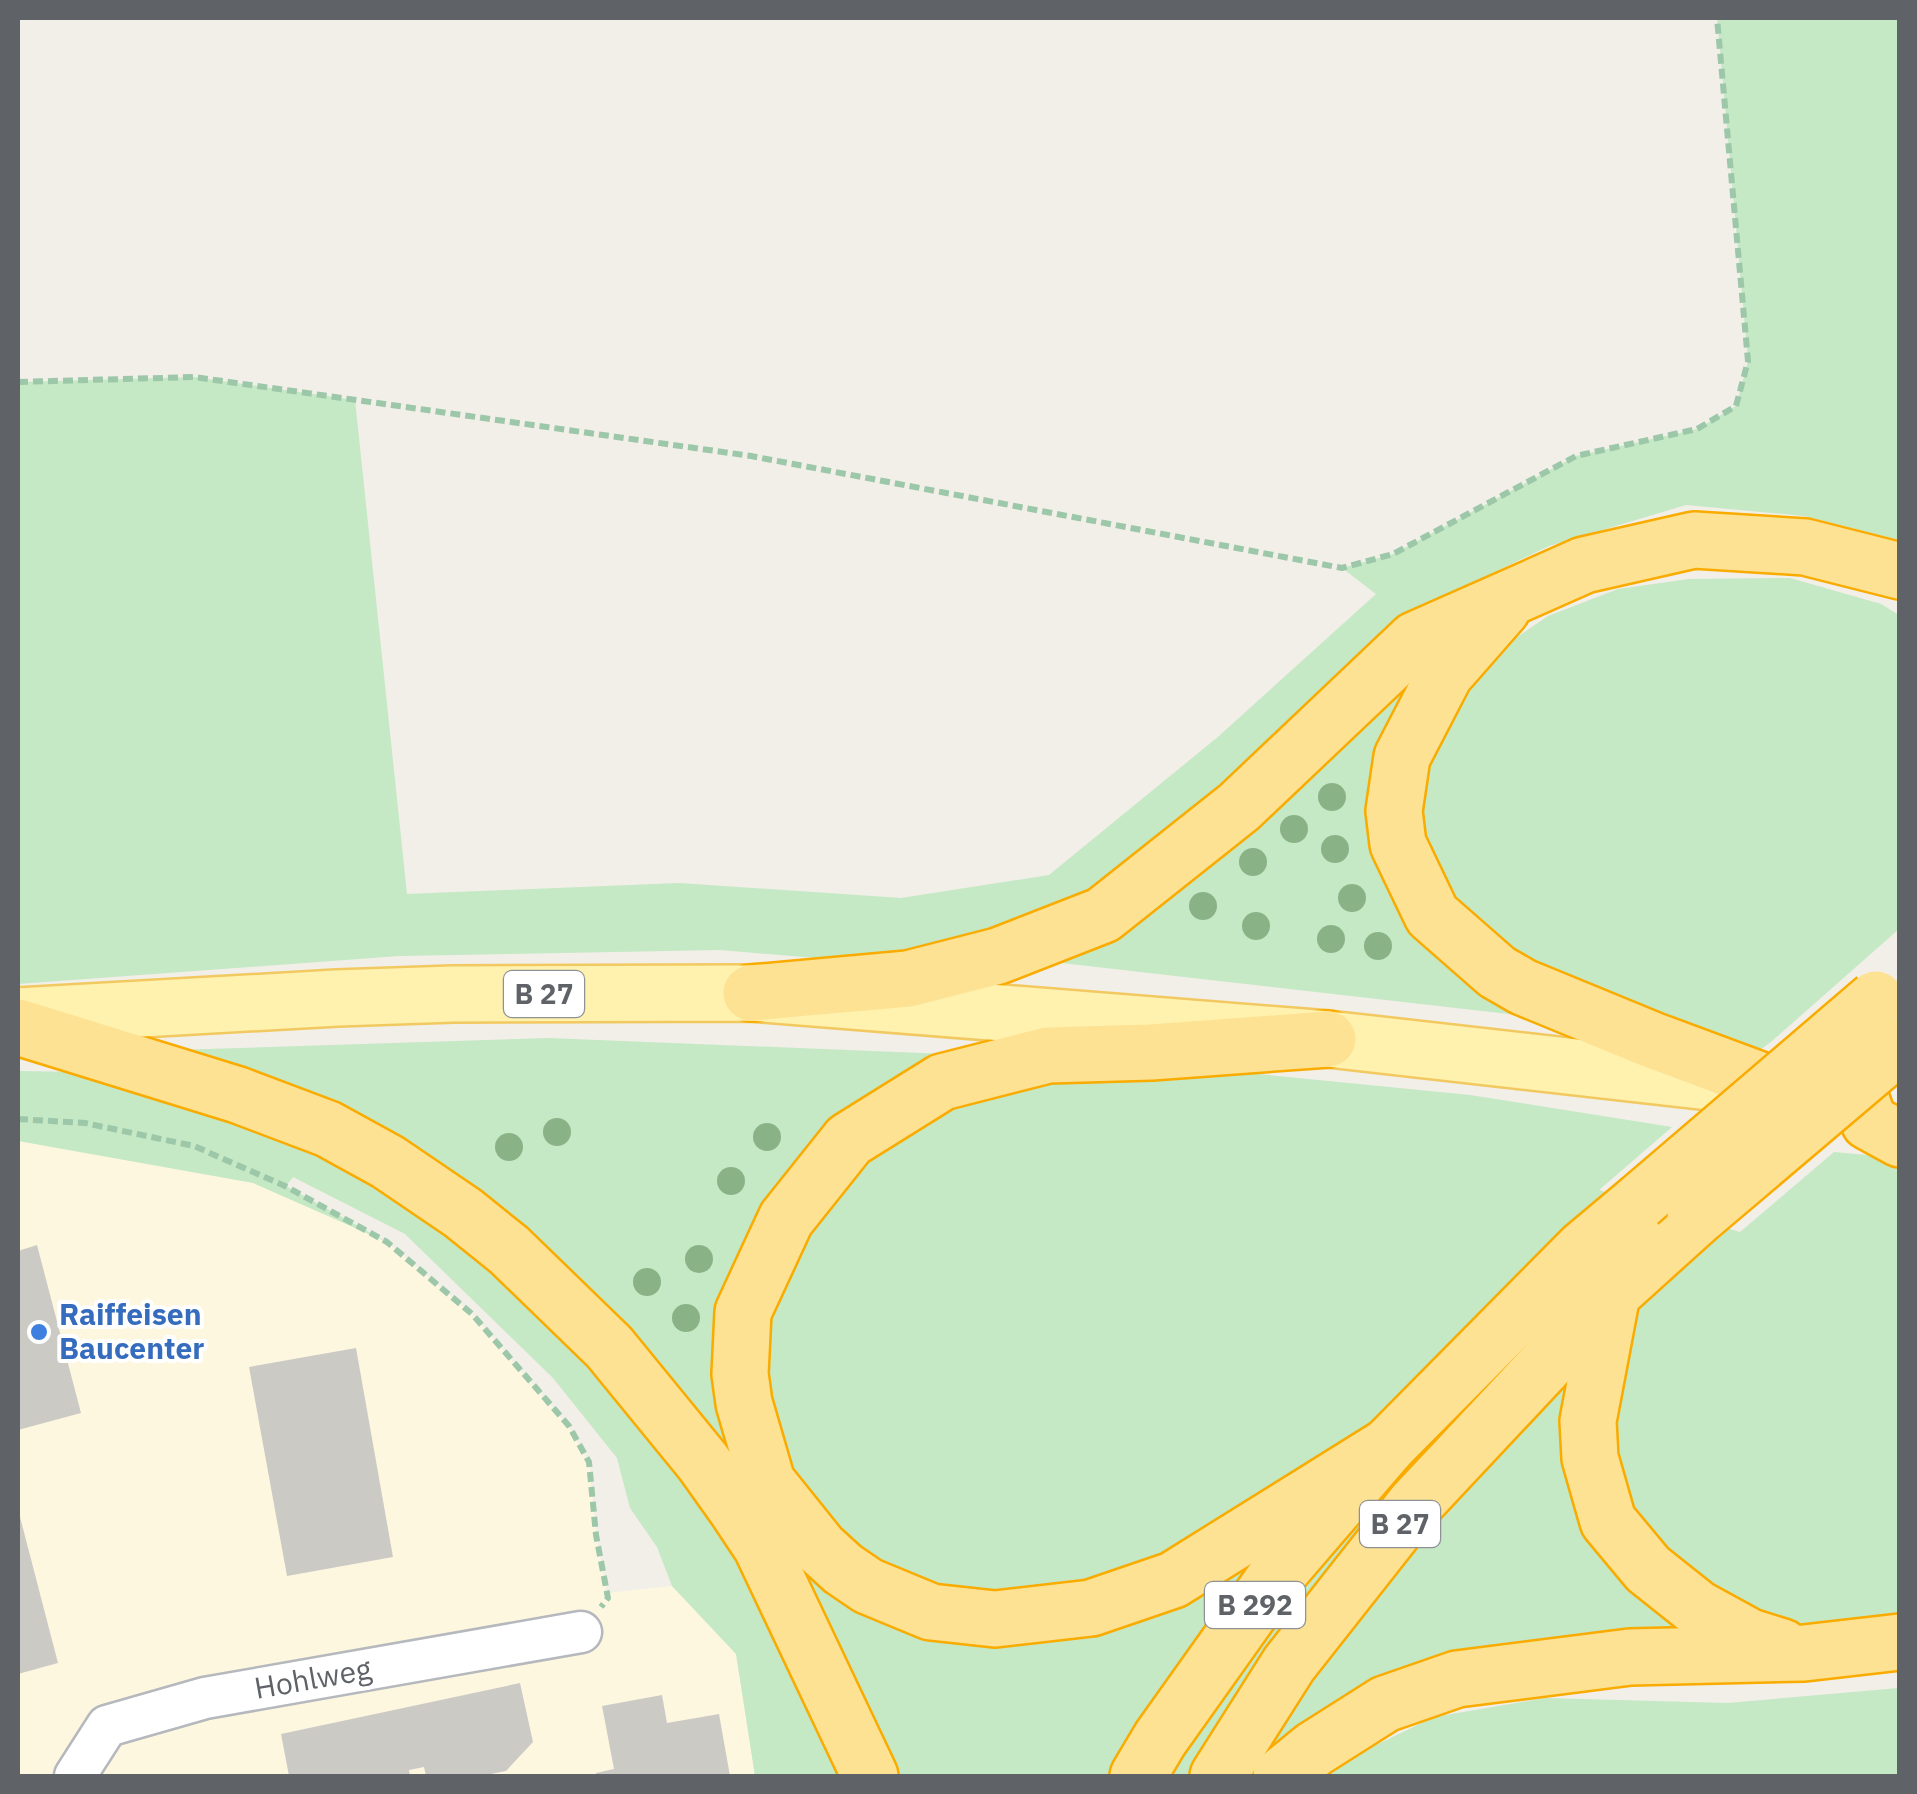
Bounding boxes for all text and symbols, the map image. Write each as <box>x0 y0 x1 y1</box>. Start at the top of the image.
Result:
road number: B 27 <box>504 971 584 1017</box>
place label: Raiffeisen Baucenter <box>59 1294 204 1367</box>
marker: Raiffeisen Baucenter <box>28 1321 50 1343</box>
road number: B 27 <box>1360 1501 1440 1547</box>
road number: B 292 <box>1205 1582 1305 1628</box>
street label: Hohlweg <box>251 1648 375 1707</box>

